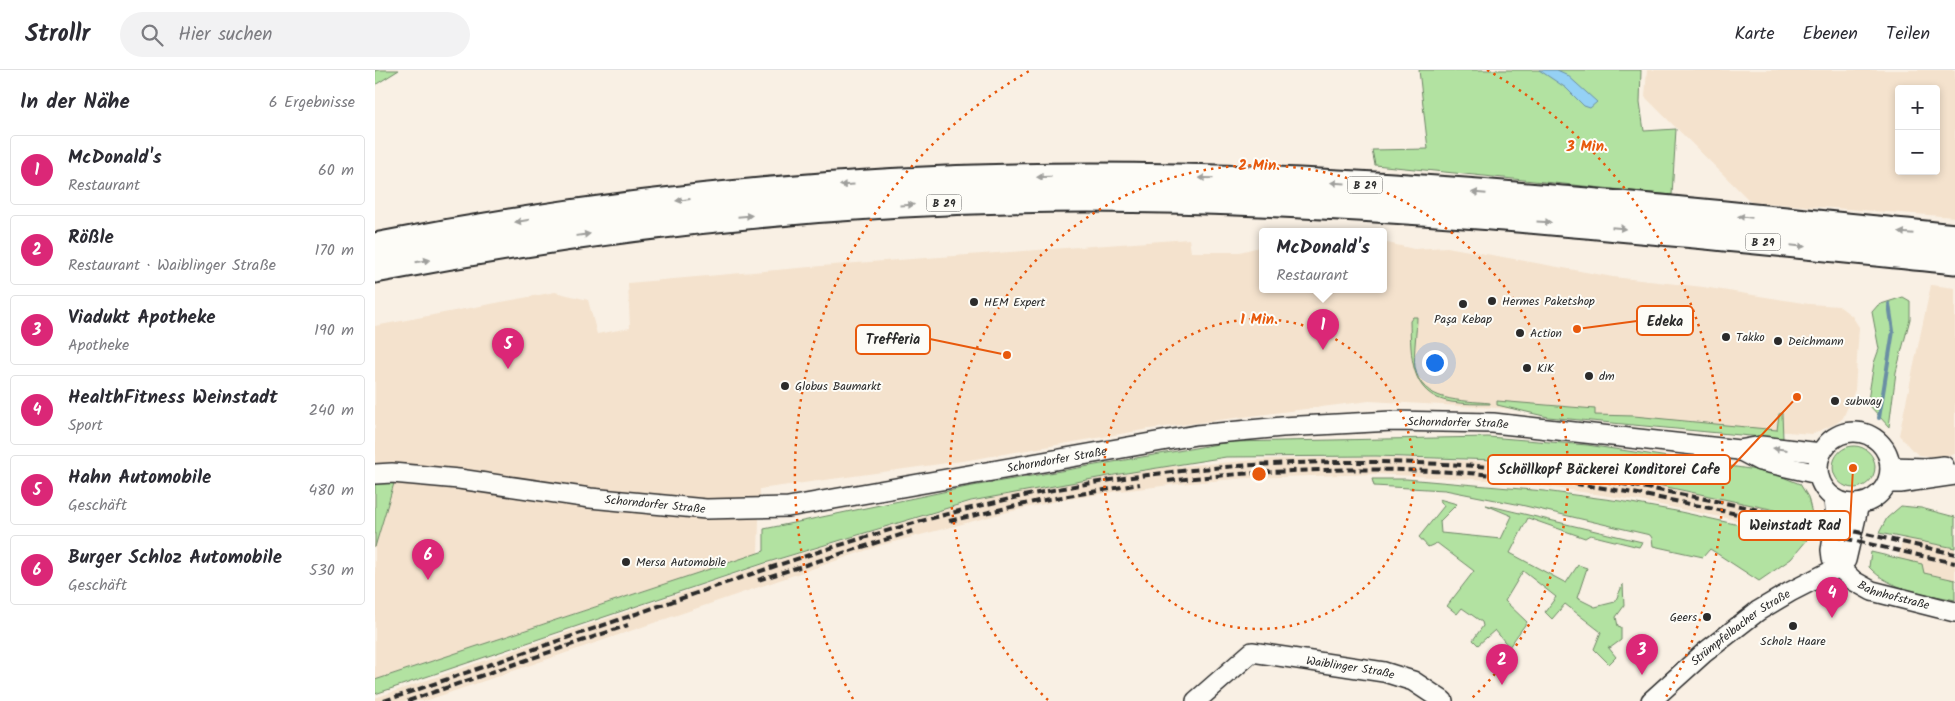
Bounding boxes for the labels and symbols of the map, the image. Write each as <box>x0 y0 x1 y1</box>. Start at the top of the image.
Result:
text: 3 Min. <box>1565 135 1608 159</box>
text: 2 Min. <box>1238 154 1280 178</box>
one-way arrow <box>1036 173 1052 181</box>
one-way arrow <box>1198 173 1214 181</box>
road number: B 29 <box>1347 176 1383 194</box>
one-way arrow <box>1330 179 1346 187</box>
one-way arrow <box>838 181 854 189</box>
one-way arrow <box>1471 189 1487 197</box>
road number: B 29 <box>927 195 961 212</box>
one-way arrow <box>674 196 690 204</box>
one-way arrow <box>899 200 915 208</box>
one-way arrow <box>737 212 753 220</box>
one-way arrow <box>1736 213 1752 221</box>
one-way arrow <box>513 217 529 225</box>
one-way arrow <box>1536 218 1552 226</box>
one-way arrow <box>1611 224 1627 232</box>
one-way arrow <box>1898 228 1914 236</box>
one-way arrow <box>576 231 592 239</box>
road number: B 29 <box>1745 233 1781 250</box>
one-way arrow <box>1791 242 1807 250</box>
one-way arrow <box>415 256 431 264</box>
place label: Hermes Paketshop <box>1502 292 1595 311</box>
place label: HEM Expert <box>984 293 1046 312</box>
marker: Hermes Paketshop <box>1486 295 1498 307</box>
marker: HEM Expert <box>968 296 980 308</box>
marker: Paşa Kebap <box>1457 298 1469 310</box>
callout: Edeka <box>1637 306 1693 335</box>
text: 1 Min. <box>1240 308 1278 332</box>
pin: 1 <box>1307 309 1339 350</box>
place label: Paşa Kebap <box>1434 310 1492 329</box>
text: Edeka <box>1647 311 1683 333</box>
place label: Action <box>1530 324 1562 343</box>
callout: Trefferia <box>856 325 930 354</box>
marker: Action <box>1514 327 1526 339</box>
pin: 5 <box>492 328 524 369</box>
place label: Takko <box>1736 328 1765 347</box>
text: Trefferia <box>866 329 920 351</box>
marker: Takko <box>1720 331 1732 343</box>
place label: Deichmann <box>1788 332 1844 351</box>
marker: Deichmann <box>1772 335 1784 347</box>
your location <box>1422 350 1448 376</box>
place label: KiK <box>1537 359 1555 378</box>
marker: KiK <box>1521 362 1533 374</box>
place label: dm <box>1599 367 1615 386</box>
marker: dm <box>1583 370 1595 382</box>
place label: Globus Baumarkt <box>795 377 882 396</box>
marker: Globus Baumarkt <box>779 380 791 392</box>
place label: subway <box>1845 392 1882 411</box>
marker: subway <box>1829 395 1841 407</box>
street label: Schorndorfer Straße <box>1407 412 1510 435</box>
street label: Schorndorfer Straße <box>1005 442 1109 478</box>
one-way arrow <box>1772 444 1788 452</box>
callout: Schöllkopf Bäckerei Konditorei Cafe <box>1488 455 1730 484</box>
text: Schöllkopf Bäckerei Konditorei Cafe <box>1498 459 1720 481</box>
centre of rings <box>1250 465 1268 483</box>
street label: Schorndorfer Straße <box>604 490 707 519</box>
callout: Weinstadt Rad <box>1739 511 1850 540</box>
text: Weinstadt Rad <box>1749 515 1841 537</box>
pin: 6 <box>412 539 444 580</box>
place label: Mersa Automobile <box>636 553 727 572</box>
marker: Mersa Automobile <box>620 556 632 568</box>
street label: Bahnhofstraße <box>1854 576 1932 615</box>
pin: 4 <box>1816 577 1848 618</box>
street label: Strümpfelbacher Straße <box>1686 585 1795 671</box>
place label: Geers <box>1670 608 1697 627</box>
marker: Geers <box>1701 611 1713 623</box>
marker: Scholz Haare <box>1787 620 1799 632</box>
place label: Scholz Haare <box>1760 632 1826 651</box>
pin: 3 <box>1626 634 1658 675</box>
pin: 2 <box>1486 644 1518 685</box>
street label: Waiblinger Straße <box>1305 651 1398 685</box>

